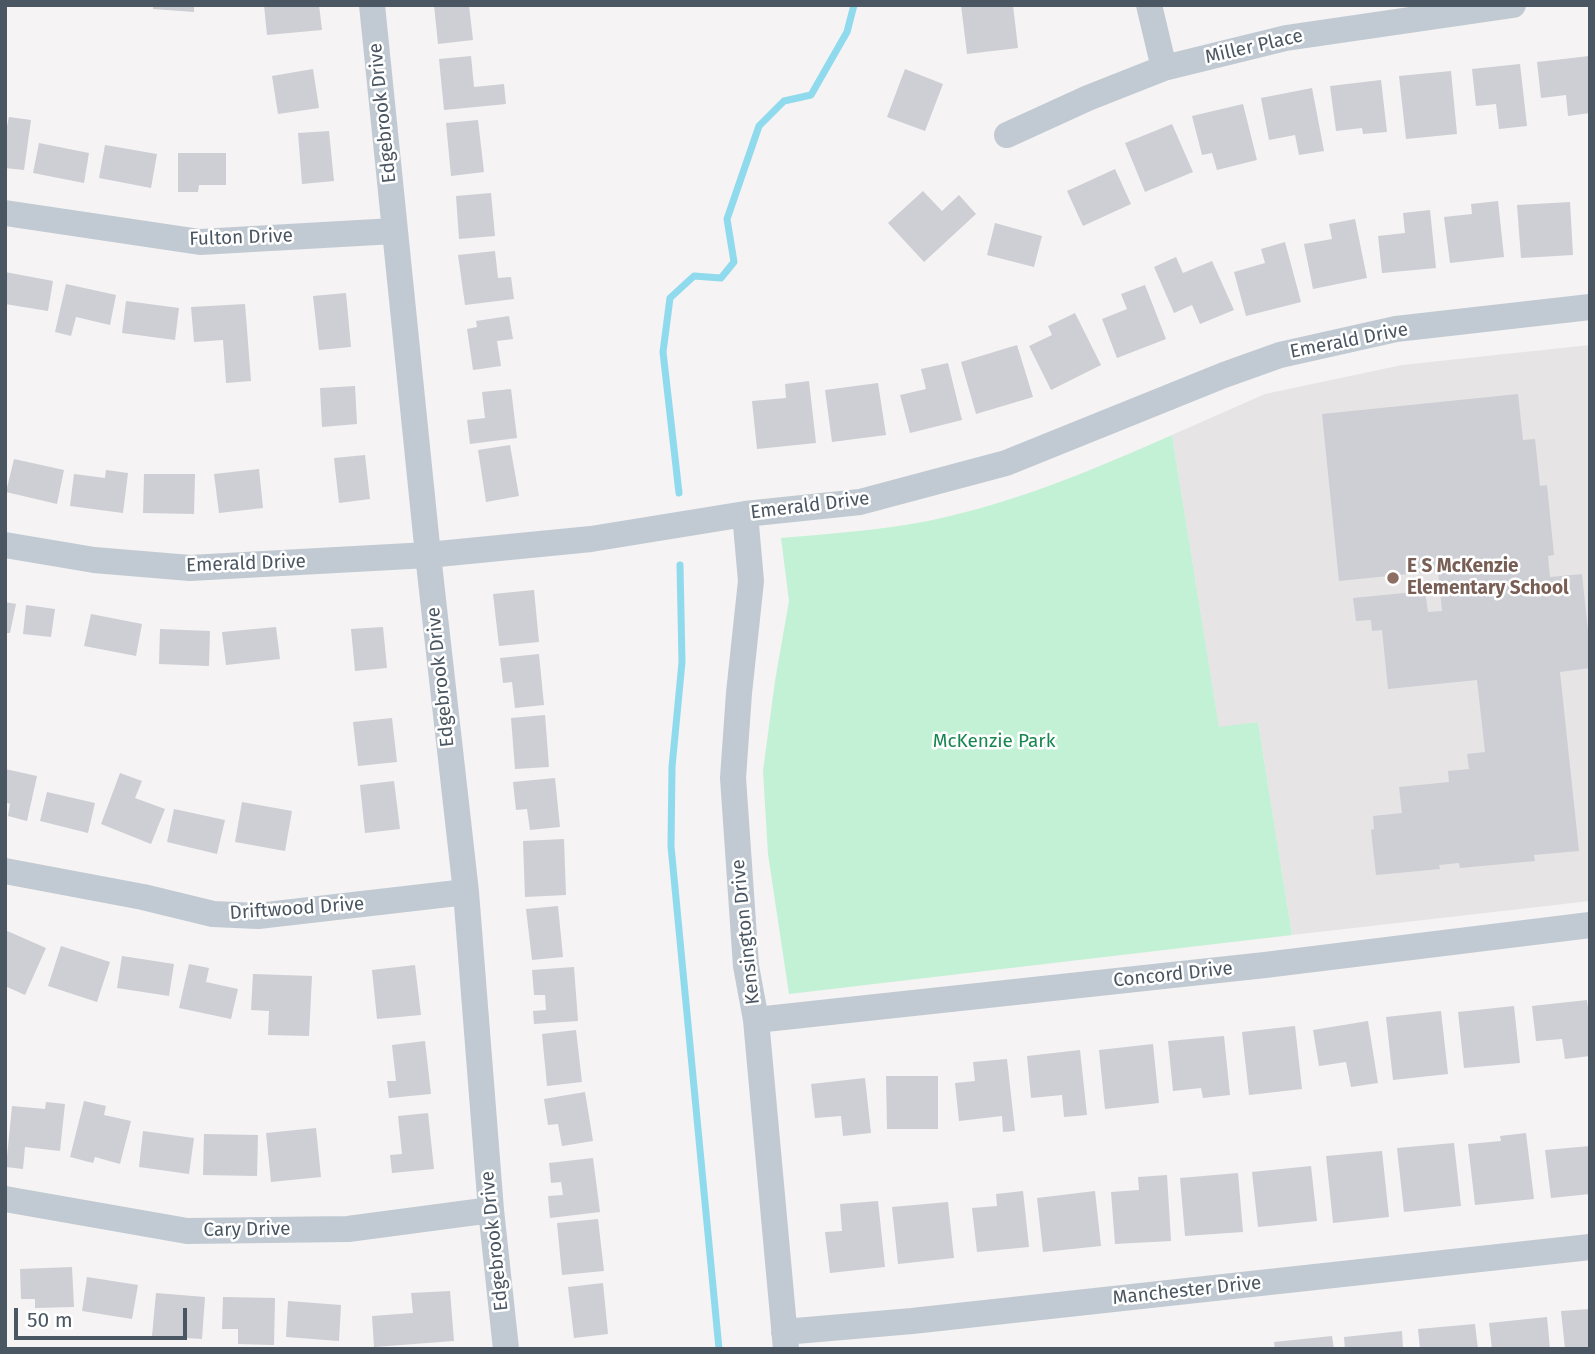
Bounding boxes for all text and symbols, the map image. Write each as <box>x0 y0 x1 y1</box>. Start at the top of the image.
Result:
street label: Miller Place <box>1203 25 1305 69</box>
street label: Edgebrook Drive <box>364 42 402 184</box>
street label: Fulton Drive <box>189 225 293 251</box>
street label: Emerald Drive <box>1288 318 1410 364</box>
street label: Emerald Drive <box>749 487 871 525</box>
street label: Emerald Drive <box>186 551 306 577</box>
place label: E S McKenzie Elementary School <box>1407 556 1569 600</box>
marker: E S McKenzie Elementary School <box>1385 570 1401 586</box>
street label: Edgebrook Drive <box>422 606 460 748</box>
park label: McKenzie Park <box>933 731 1055 753</box>
street label: Kensington Drive <box>727 858 765 1006</box>
street label: Driftwood Drive <box>229 893 365 925</box>
street label: Concord Drive <box>1112 957 1234 993</box>
street label: Edgebrook Drive <box>476 1170 514 1312</box>
street label: Cary Drive <box>203 1218 291 1242</box>
street label: Manchester Drive <box>1111 1272 1263 1310</box>
scale bar <box>18 1294 191 1338</box>
text: 50 m <box>27 1307 73 1333</box>

